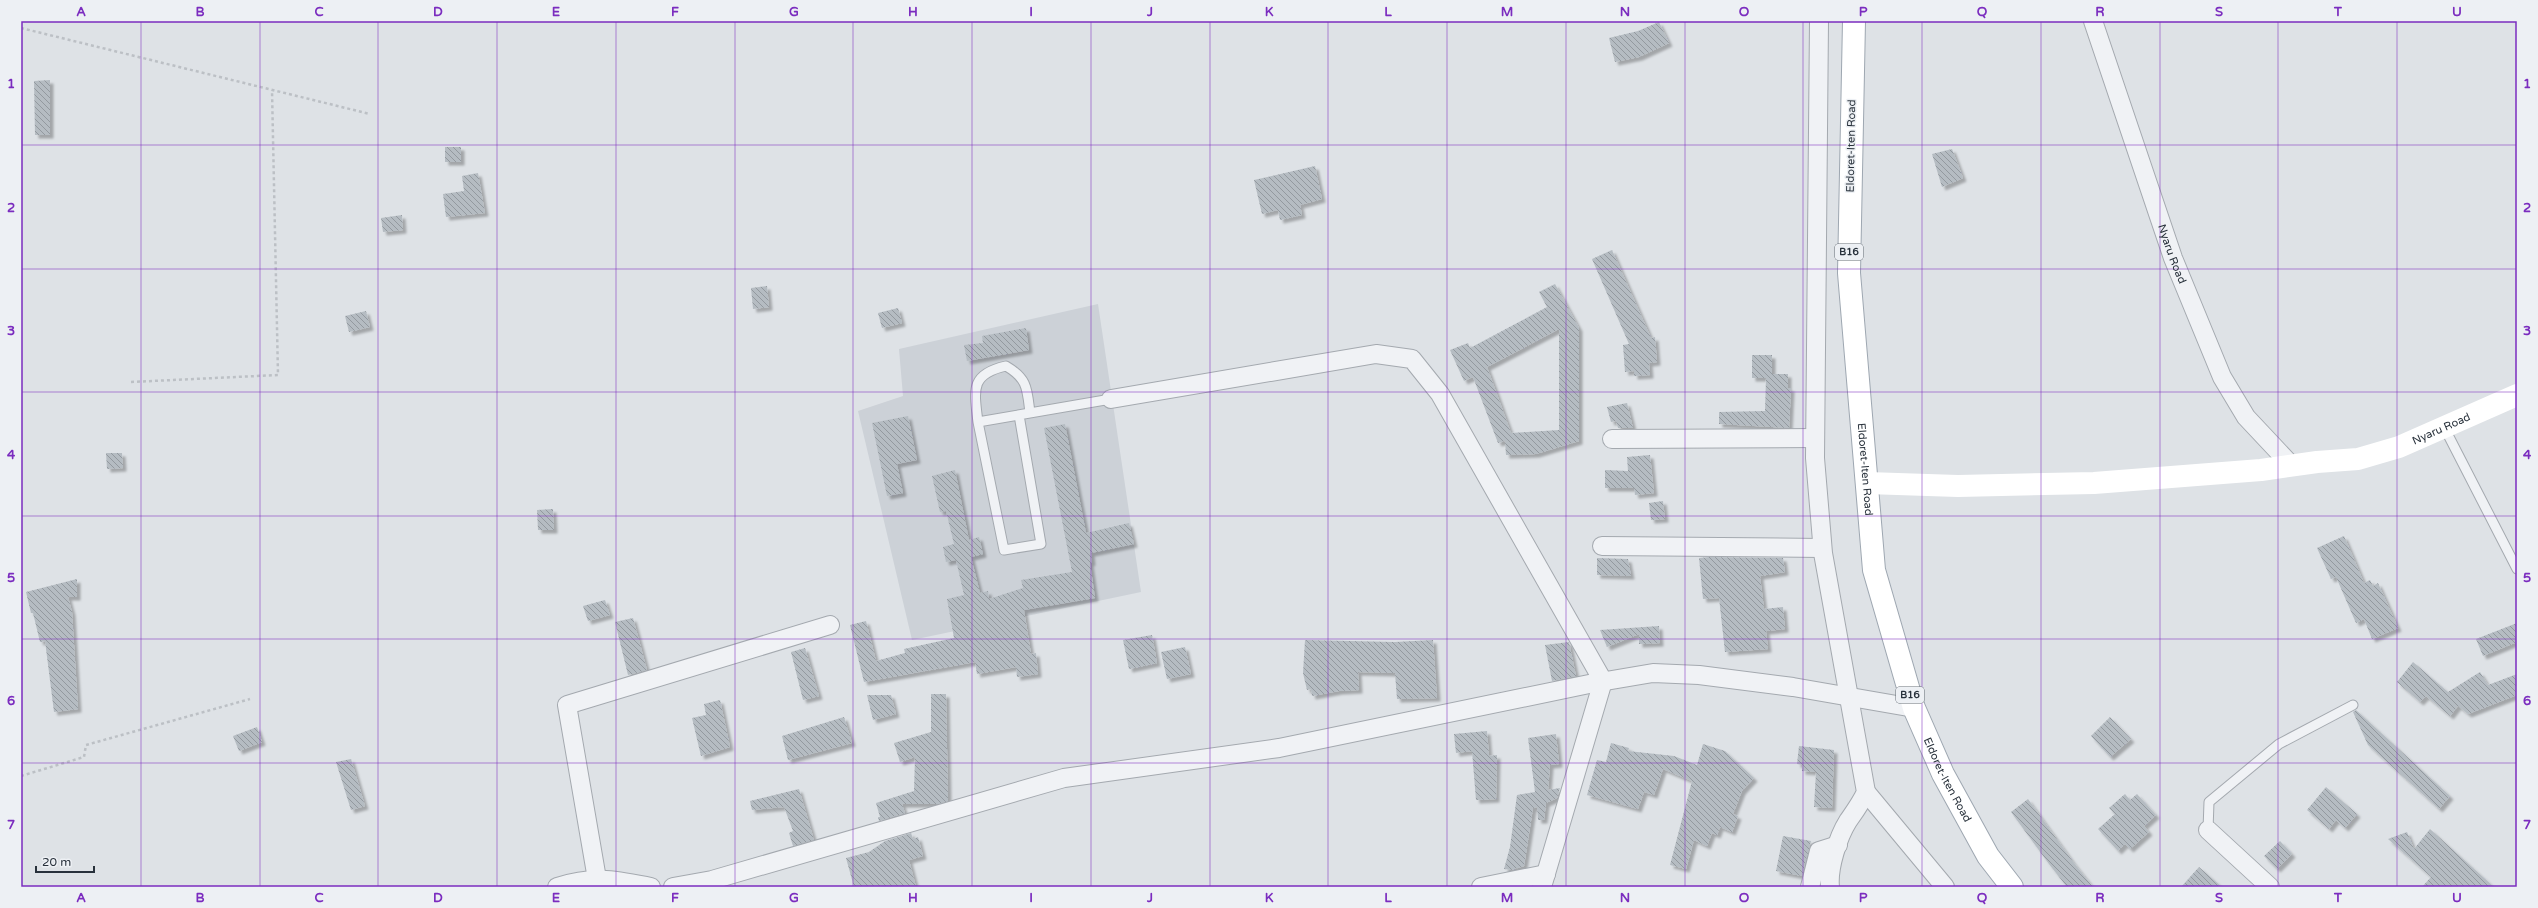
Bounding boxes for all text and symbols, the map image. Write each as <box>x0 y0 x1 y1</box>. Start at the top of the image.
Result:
text: A <box>76 4 86 20</box>
text: B <box>195 4 205 20</box>
text: C <box>314 4 324 20</box>
text: D <box>433 4 443 20</box>
text: E <box>552 4 560 20</box>
text: F <box>671 4 679 20</box>
text: G <box>789 4 799 20</box>
text: H <box>908 4 918 20</box>
text: I <box>1029 4 1033 20</box>
text: J <box>1146 4 1153 20</box>
text: K <box>1265 4 1274 20</box>
text: L <box>1384 4 1392 20</box>
text: M <box>1501 4 1513 20</box>
text: N <box>1620 4 1630 20</box>
text: O <box>1739 4 1750 20</box>
text: P <box>1859 4 1868 20</box>
text: Q <box>1977 4 1988 20</box>
text: R <box>2095 4 2105 20</box>
text: S <box>2215 4 2223 20</box>
text: T <box>2333 4 2343 20</box>
text: U <box>2452 4 2462 20</box>
text: 1 <box>7 76 15 92</box>
text: 1 <box>2523 76 2531 92</box>
street label: Eldoret-Iten Road <box>1844 99 1858 193</box>
text: 2 <box>7 200 15 216</box>
text: 2 <box>2523 200 2531 216</box>
street label: Nyaru Road <box>2156 223 2189 285</box>
road number: B16 <box>1835 244 1863 260</box>
text: 3 <box>7 323 15 339</box>
text: 3 <box>2523 323 2531 339</box>
street label: Nyaru Road <box>2410 410 2472 447</box>
street label: Eldoret-Iten Road <box>1855 422 1876 516</box>
text: 4 <box>7 447 16 463</box>
text: 4 <box>2523 447 2532 463</box>
text: 5 <box>7 570 15 586</box>
text: 5 <box>2523 570 2531 586</box>
road number: B16 <box>1896 687 1924 703</box>
text: 6 <box>7 693 15 709</box>
text: 6 <box>2523 693 2531 709</box>
street label: Eldoret-Iten Road <box>1921 735 1975 824</box>
text: 7 <box>7 817 15 833</box>
text: 7 <box>2523 817 2531 833</box>
scale bar <box>36 848 94 874</box>
text: 20 m <box>42 855 71 869</box>
text: A <box>76 890 86 906</box>
text: B <box>195 890 205 906</box>
text: C <box>314 890 324 906</box>
text: D <box>433 890 443 906</box>
text: E <box>552 890 560 906</box>
text: F <box>671 890 679 906</box>
text: G <box>789 890 799 906</box>
text: H <box>908 890 918 906</box>
text: I <box>1029 890 1033 906</box>
text: J <box>1146 890 1153 906</box>
text: K <box>1265 890 1274 906</box>
text: L <box>1384 890 1392 906</box>
text: M <box>1501 890 1513 906</box>
text: N <box>1620 890 1630 906</box>
text: O <box>1739 890 1750 906</box>
text: P <box>1859 890 1868 906</box>
text: Q <box>1977 890 1988 906</box>
text: R <box>2095 890 2105 906</box>
text: S <box>2215 890 2223 906</box>
text: T <box>2333 890 2343 906</box>
text: U <box>2452 890 2462 906</box>

